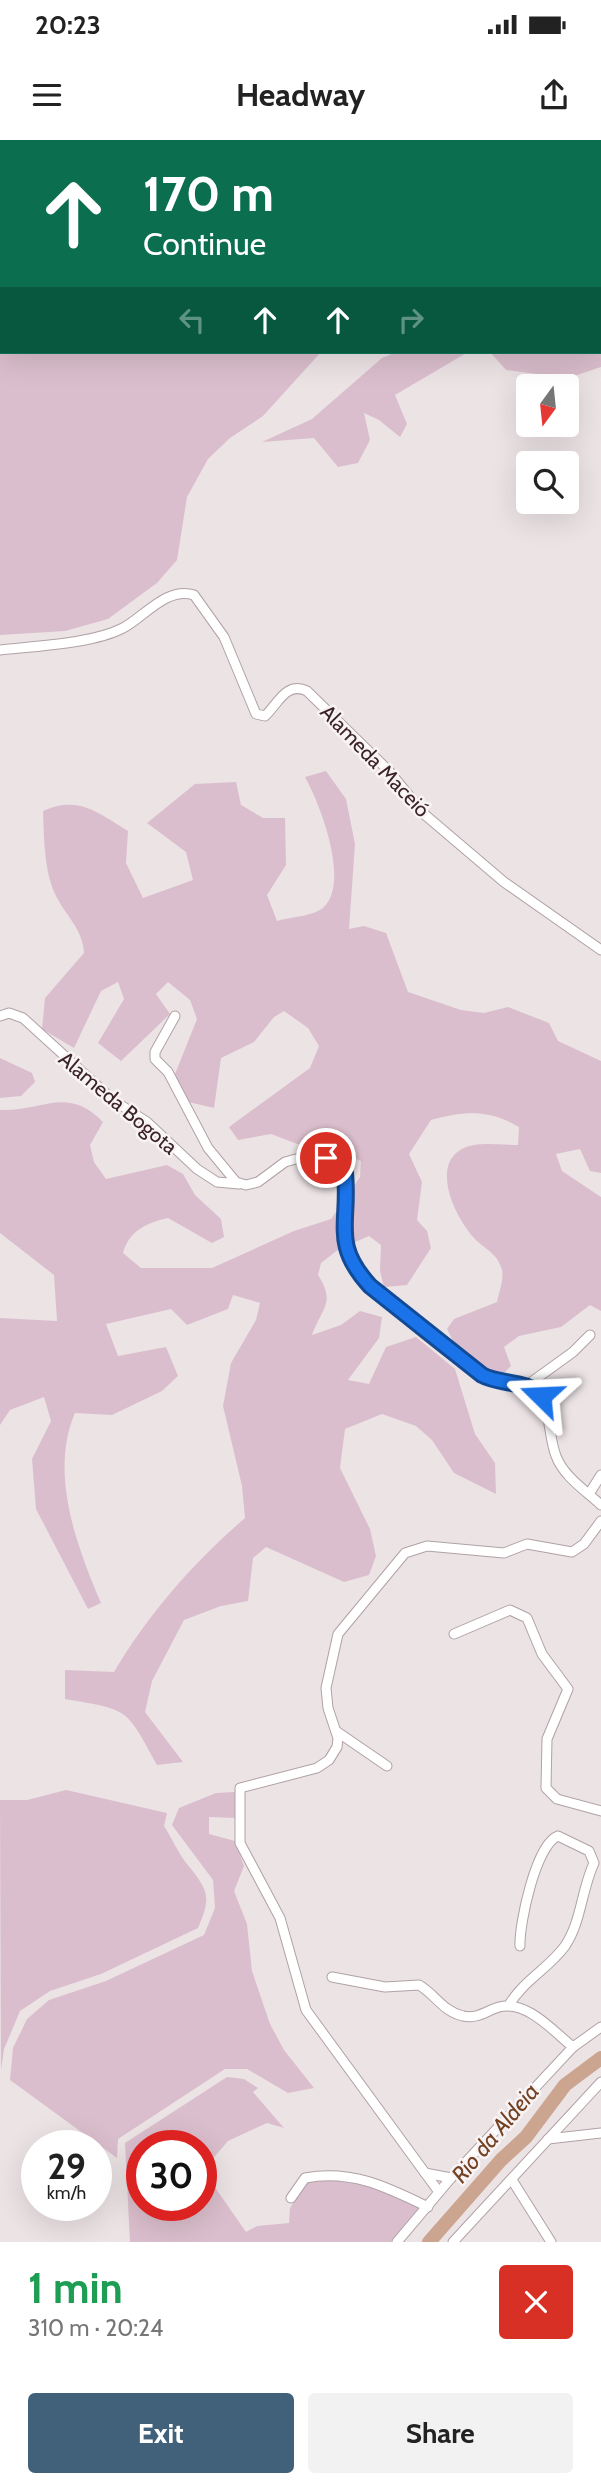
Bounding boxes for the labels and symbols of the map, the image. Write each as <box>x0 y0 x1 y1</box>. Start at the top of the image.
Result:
north arrow <box>516 374 579 438</box>
street label: Alameda Maceió <box>315 699 435 822</box>
street label: Alameda Bogota <box>54 1046 182 1159</box>
pin <box>296 1128 356 1188</box>
position arrow <box>504 1359 578 1433</box>
water label: Rio da Aldeia <box>445 2078 545 2188</box>
speed limit sign: 30 <box>126 2130 217 2221</box>

